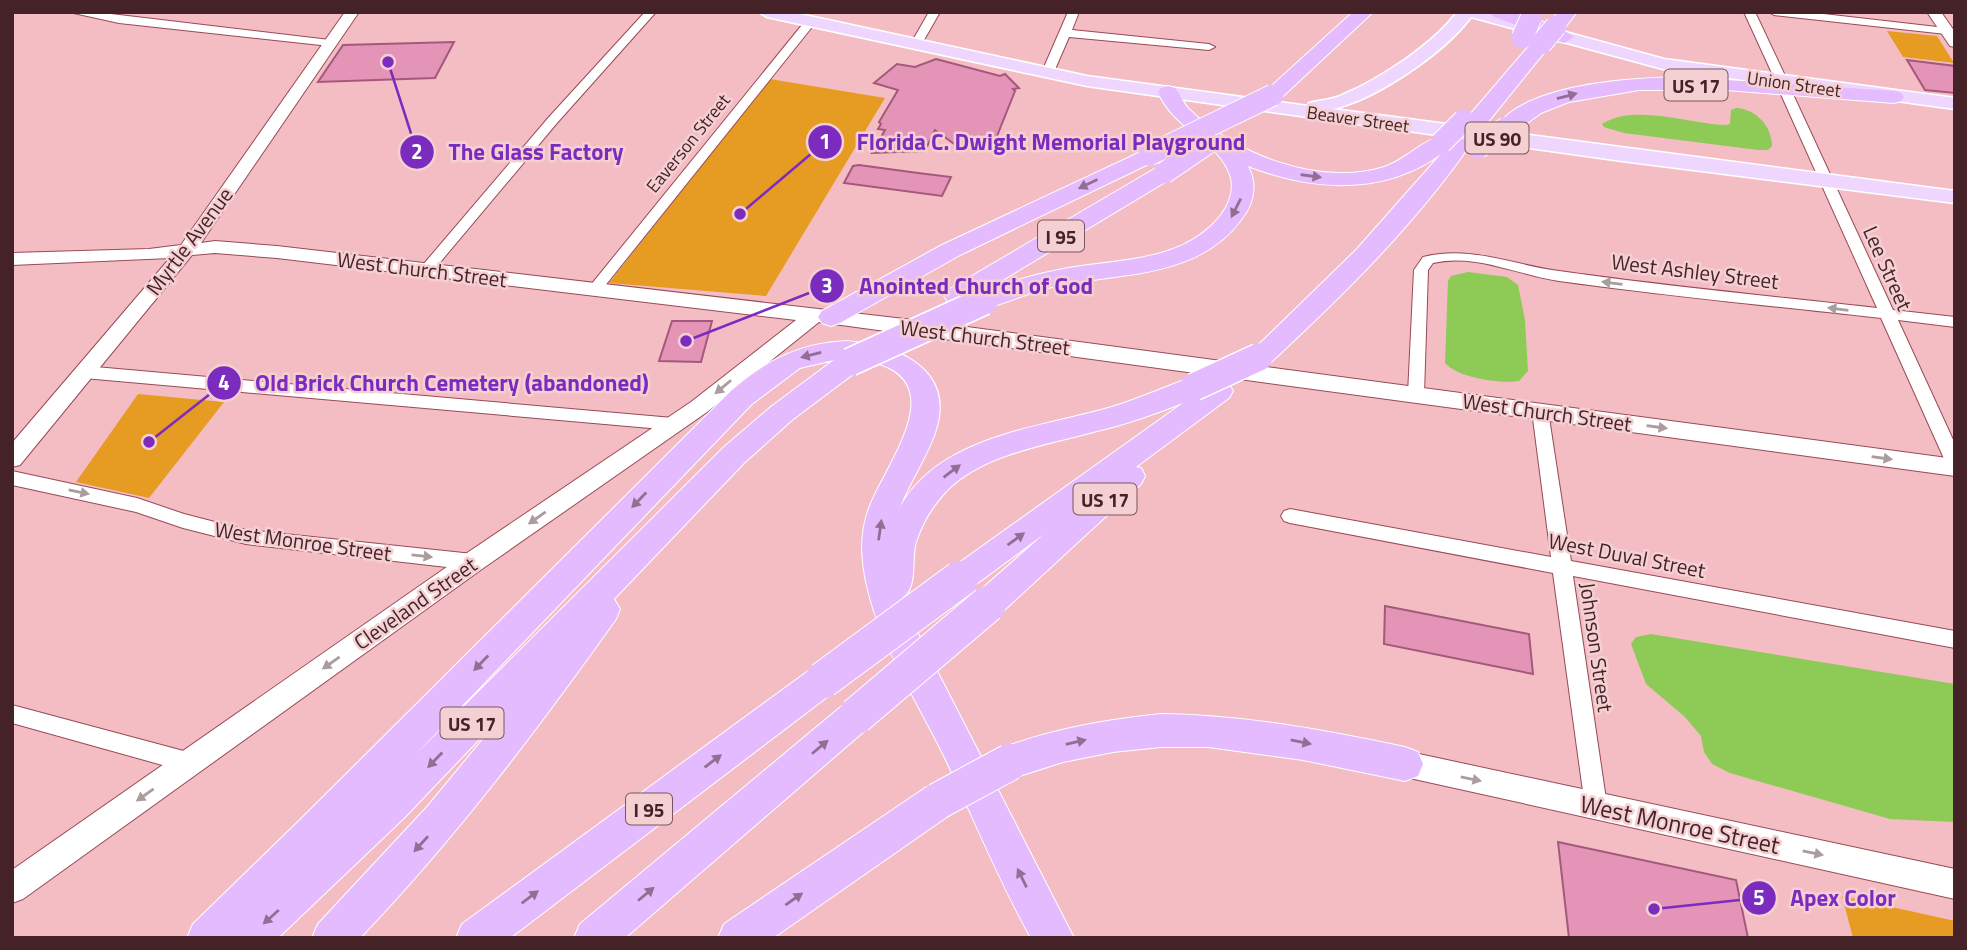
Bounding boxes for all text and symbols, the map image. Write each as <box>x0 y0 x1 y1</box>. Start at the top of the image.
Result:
street label: Union Street <box>1745 64 1843 104</box>
road number: US 17 <box>1664 69 1728 100</box>
street label: Eaverson Street <box>640 87 737 198</box>
one-way arrow <box>1557 90 1579 101</box>
street label: Beaver Street <box>1305 98 1412 140</box>
callout: Florida C. Dwight Memorial Playground <box>807 120 1259 164</box>
road number: US 90 <box>1466 122 1528 154</box>
text: Florida C. Dwight Memorial Playground <box>857 124 1245 159</box>
text: 1 <box>819 125 831 157</box>
callout: The Glass Factory <box>399 130 637 174</box>
text: The Glass Factory <box>449 134 624 169</box>
text: 2 <box>411 135 423 167</box>
one-way arrow <box>1300 171 1322 182</box>
one-way arrow <box>1078 179 1098 190</box>
street label: Myrtle Avenue <box>138 180 240 302</box>
one-way arrow <box>1231 198 1242 218</box>
road number: I 95 <box>1038 220 1084 252</box>
street label: Lee Street <box>1855 220 1921 316</box>
street label: West Church Street <box>335 243 509 295</box>
street label: West Ashley Street <box>1610 245 1781 297</box>
callout: Anointed Church of God <box>810 264 1107 308</box>
text: Anointed Church of God <box>859 268 1093 303</box>
text: 3 <box>821 269 833 301</box>
one-way arrow <box>1601 277 1623 288</box>
one-way arrow <box>1827 303 1849 314</box>
street label: West Church Street <box>898 311 1072 363</box>
one-way arrow <box>800 350 822 361</box>
callout: Old Brick Church Cemetery (abandoned) <box>206 361 663 405</box>
text: Old Brick Church Cemetery (abandoned) <box>255 365 649 400</box>
text: 4 <box>218 366 230 398</box>
one-way arrow <box>714 379 732 395</box>
street label: West Church Street <box>1460 384 1634 440</box>
one-way arrow <box>1646 422 1668 433</box>
one-way arrow <box>1871 453 1893 464</box>
one-way arrow <box>943 465 961 479</box>
road number: US 17 <box>1074 484 1136 514</box>
one-way arrow <box>68 487 90 498</box>
one-way arrow <box>631 491 648 508</box>
one-way arrow <box>528 511 546 525</box>
street label: West Monroe Street <box>213 513 394 569</box>
one-way arrow <box>874 518 885 540</box>
street label: West Duval Street <box>1546 524 1709 586</box>
one-way arrow <box>1007 532 1025 546</box>
street label: Cleveland Street <box>347 548 484 657</box>
one-way arrow <box>411 551 433 562</box>
street label: Johnson Street <box>1572 580 1622 714</box>
one-way arrow <box>472 654 489 671</box>
one-way arrow <box>322 656 340 670</box>
road number: US 17 <box>440 708 504 738</box>
one-way arrow <box>1065 736 1087 747</box>
one-way arrow <box>1290 736 1312 747</box>
one-way arrow <box>811 740 828 755</box>
one-way arrow <box>427 751 444 768</box>
one-way arrow <box>704 755 722 769</box>
one-way arrow <box>1460 773 1482 784</box>
street label: West Monroe Street <box>1577 785 1784 863</box>
one-way arrow <box>136 788 155 801</box>
road number: I 95 <box>626 794 672 824</box>
one-way arrow <box>413 835 429 853</box>
one-way arrow <box>1802 848 1824 859</box>
one-way arrow <box>1016 868 1027 888</box>
callout: Apex Color <box>1742 876 1910 920</box>
text: Apex Color <box>1790 880 1896 915</box>
text: 5 <box>1753 881 1765 913</box>
one-way arrow <box>637 887 654 902</box>
one-way arrow <box>521 890 540 904</box>
one-way arrow <box>785 892 803 906</box>
one-way arrow <box>263 909 280 924</box>

